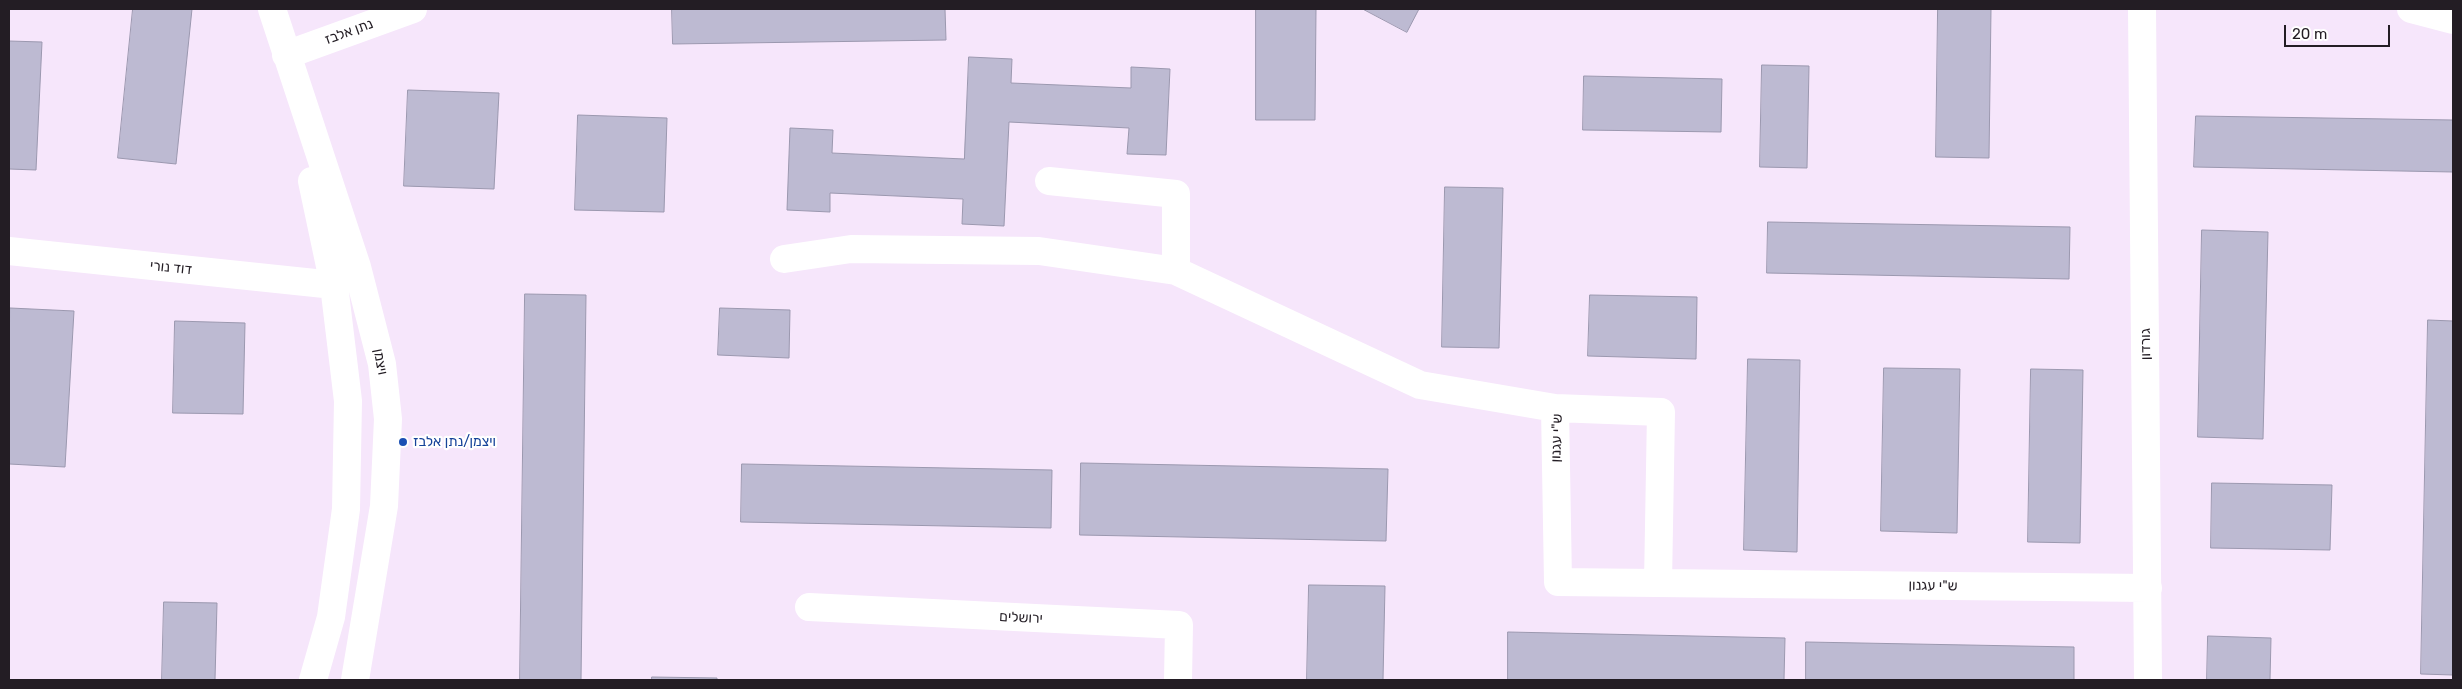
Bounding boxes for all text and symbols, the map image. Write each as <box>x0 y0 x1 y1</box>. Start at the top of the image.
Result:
scale bar <box>2287 15 2393 47</box>
street label: נתן אלבז <box>323 16 375 48</box>
text: 20 m <box>2292 25 2327 43</box>
street label: דוד נורי <box>149 257 193 279</box>
street label: גורדון <box>2137 328 2155 360</box>
street label: ויצמן <box>369 347 391 377</box>
street label: ש"י עגנון <box>1548 413 1566 463</box>
place label: ויצמן/נתן אלבז <box>413 434 496 450</box>
marker: ויצמן/נתן אלבז <box>397 436 409 448</box>
street label: ש"י עגנון <box>1908 577 1958 595</box>
street label: ירושלים <box>999 608 1043 628</box>

